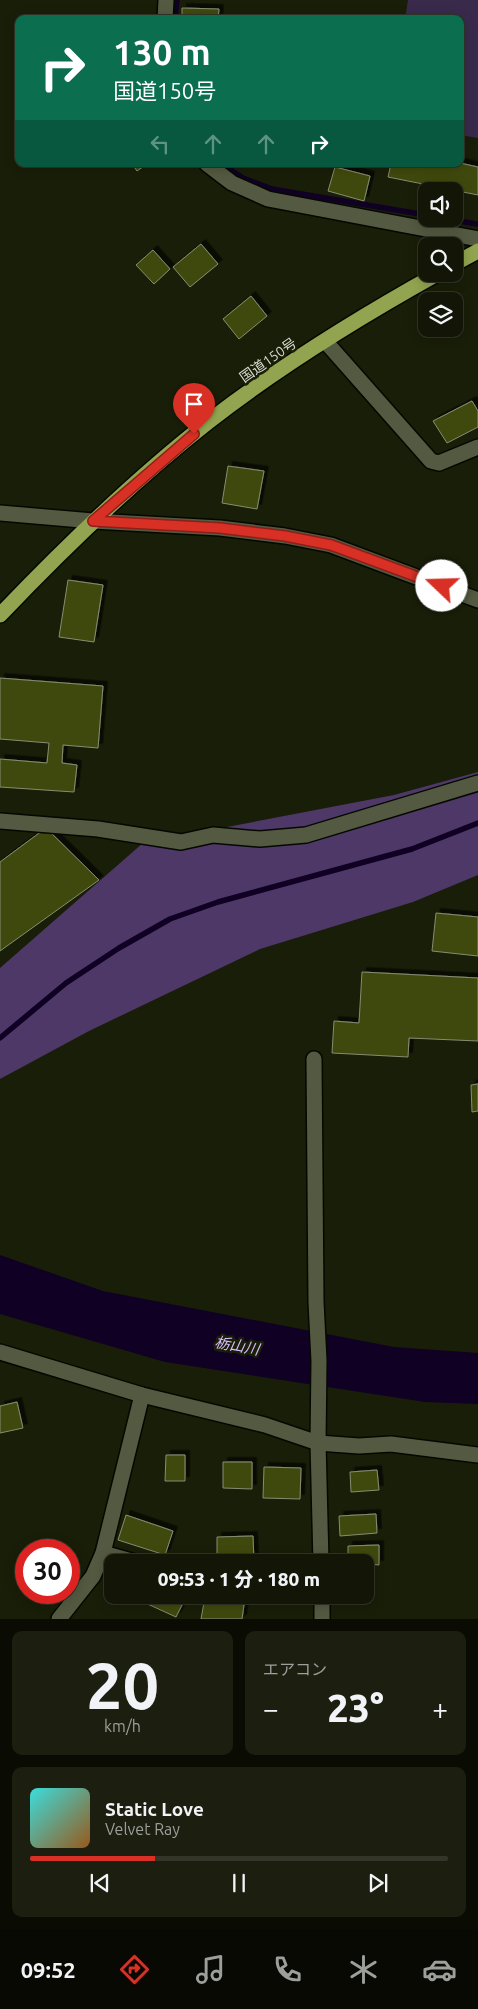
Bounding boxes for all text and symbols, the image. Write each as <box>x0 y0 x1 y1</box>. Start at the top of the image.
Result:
text: 130 m <box>113 32 211 72</box>
icon: right <box>30 35 95 100</box>
text: 国道150号 <box>113 78 216 103</box>
icon: left <box>146 130 174 158</box>
icon: ahead <box>199 130 227 158</box>
icon: ahead <box>252 130 280 158</box>
icon: right <box>305 130 333 158</box>
map controls <box>418 182 463 337</box>
button: sound <box>418 182 463 227</box>
button: search <box>418 237 463 282</box>
button: layers <box>418 292 463 337</box>
street label: 国道150号 <box>237 335 299 385</box>
pin <box>173 383 215 434</box>
icon: arrive <box>180 390 208 418</box>
position arrow <box>415 559 467 611</box>
water label: 栃山川 <box>213 1333 263 1358</box>
speed limit sign: 30 <box>15 1539 80 1604</box>
text: 09:53 · 1 分 · 180 m <box>158 1568 320 1590</box>
text: 20 <box>86 1648 159 1721</box>
text: エアコン <box>263 1660 327 1678</box>
text: 23° <box>327 1687 384 1729</box>
text: − <box>263 1693 279 1724</box>
text: + <box>432 1693 448 1724</box>
text: km/h <box>104 1717 141 1735</box>
text: Static Love <box>105 1798 204 1820</box>
text: Velvet Ray <box>105 1820 180 1838</box>
icon: previous <box>86 1869 114 1897</box>
icon: pause <box>225 1869 253 1897</box>
icon: next <box>364 1869 392 1897</box>
icon: directions <box>117 1952 152 1987</box>
icon: music <box>193 1952 228 1987</box>
icon: phone <box>270 1952 305 1987</box>
icon: climate <box>346 1952 381 1987</box>
icon: car <box>422 1952 457 1987</box>
text: 09:52 <box>21 1957 76 1982</box>

